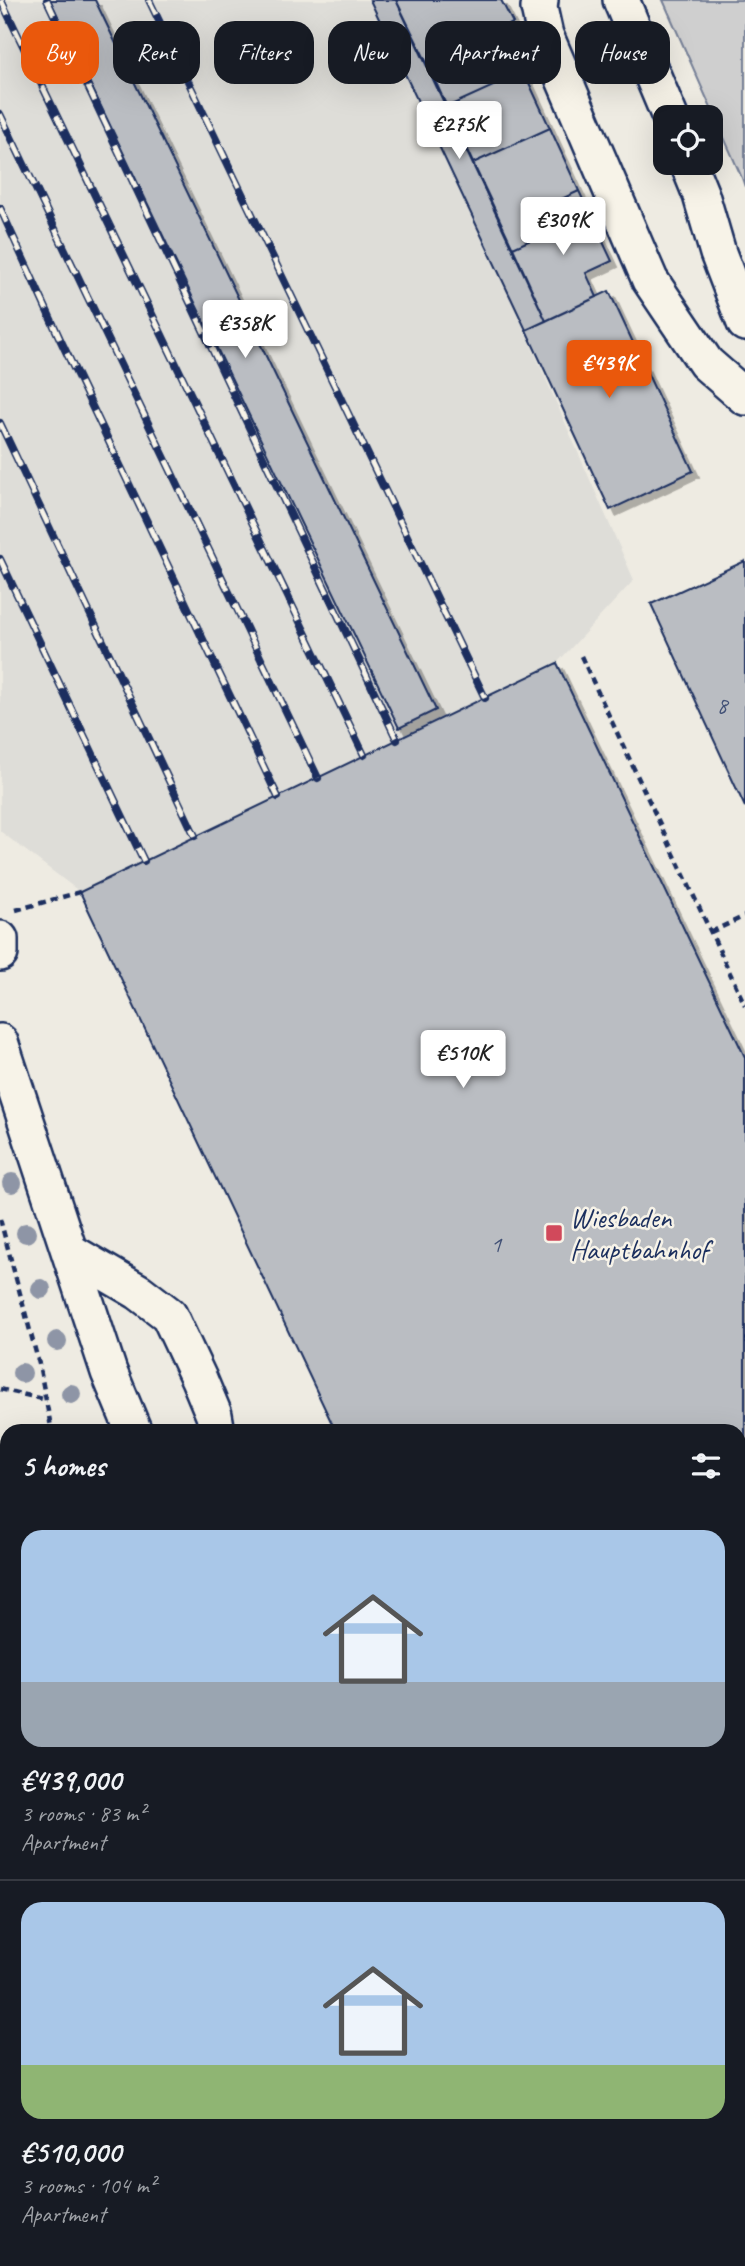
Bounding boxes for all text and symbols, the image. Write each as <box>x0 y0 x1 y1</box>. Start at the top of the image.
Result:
chip: Buy <box>21 21 99 84</box>
chip: Rent <box>113 21 200 84</box>
chip: Filters <box>214 21 314 84</box>
chip: New <box>328 21 411 84</box>
chip: Apartment <box>425 21 561 84</box>
chip: House <box>575 21 670 84</box>
pin: €275K <box>410 102 508 161</box>
map controls <box>653 105 723 175</box>
button: locate <box>653 105 723 175</box>
text: €275K <box>433 109 485 138</box>
pin: €309K <box>514 198 612 257</box>
text: €309K <box>537 205 589 234</box>
pin: €358K <box>196 300 294 360</box>
text: €358K <box>219 308 271 337</box>
pin: €439K <box>560 340 658 400</box>
text: €439K <box>583 348 635 377</box>
house number: 8 <box>717 690 730 720</box>
pin: €510K <box>414 1030 512 1090</box>
text: €510K <box>437 1038 489 1067</box>
place label: Wiesbaden Hauptbahnhof <box>570 1200 714 1267</box>
marker: Wiesbaden Hauptbahnhof <box>544 1223 564 1243</box>
house number: 1 <box>491 1229 503 1259</box>
text: 5 homes <box>21 1447 105 1485</box>
icon: filters <box>687 1447 725 1485</box>
icon: home <box>310 1576 436 1702</box>
text: €439,000 <box>21 1761 121 1799</box>
text: 3 rooms · 83 m² <box>21 1799 145 1828</box>
text: Apartment <box>21 1828 106 1857</box>
icon: home <box>310 1948 436 2074</box>
text: €510,000 <box>21 2133 121 2171</box>
text: 3 rooms · 104 m² <box>21 2171 156 2200</box>
text: Apartment <box>21 2200 106 2229</box>

